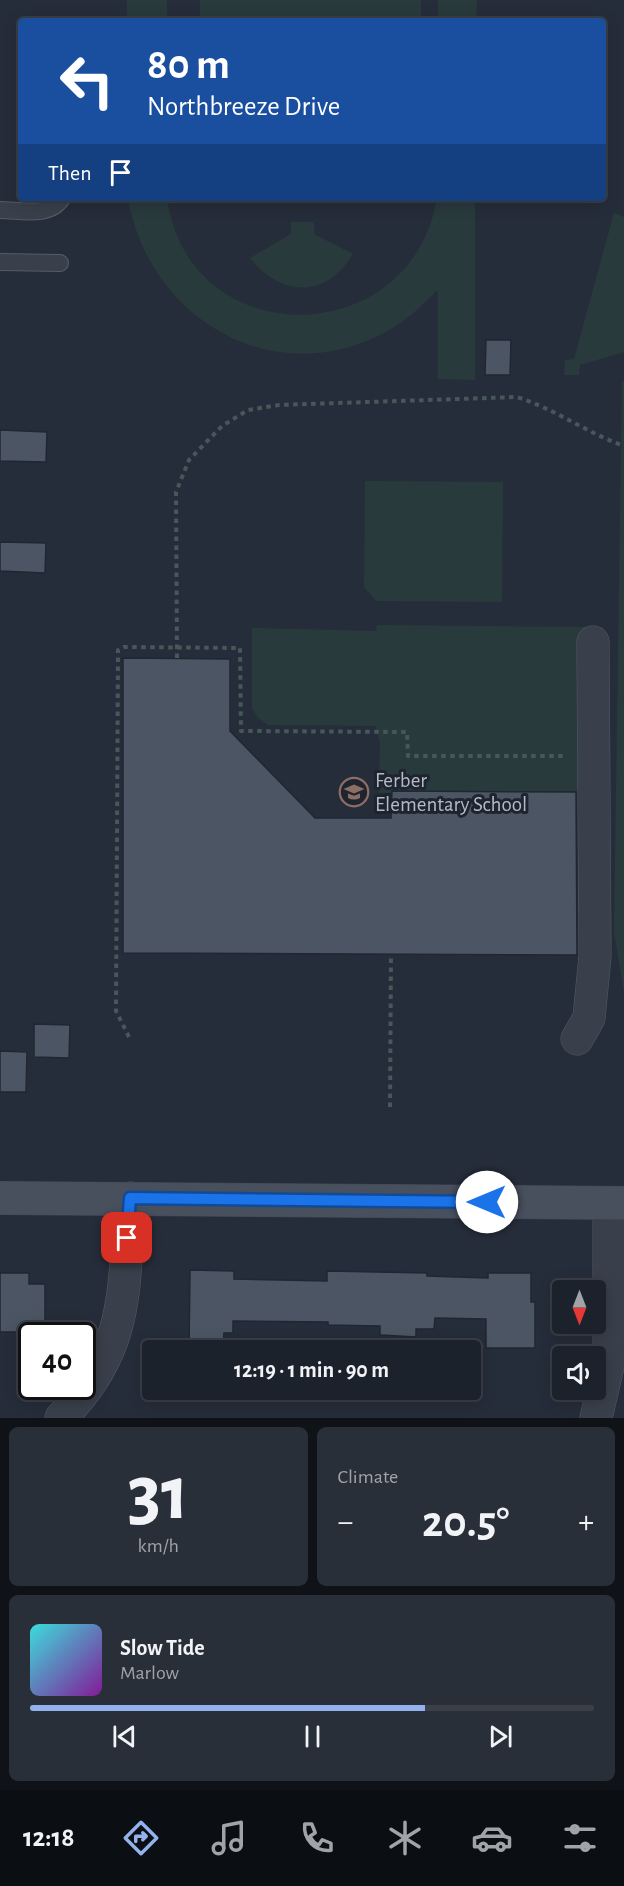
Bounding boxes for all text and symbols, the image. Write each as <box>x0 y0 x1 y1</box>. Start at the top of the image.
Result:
icon: left <box>48 42 126 120</box>
text: 80 m <box>147 44 230 86</box>
text: Northbreeze Drive <box>147 93 340 120</box>
icon: arrive <box>104 156 137 189</box>
text: Then <box>48 162 92 184</box>
place label: Ferber Elementary School <box>375 770 527 815</box>
school or university icon: Ferber Elementary School <box>338 776 370 808</box>
position arrow <box>455 1170 519 1234</box>
pin <box>101 1212 152 1263</box>
icon: arrive <box>110 1221 143 1254</box>
north arrow <box>552 1280 606 1334</box>
map controls <box>552 1280 606 1400</box>
speed limit sign: 40 <box>18 1322 96 1400</box>
button: sound <box>552 1346 606 1400</box>
text: 12:19 · 1 min · 90 m <box>234 1359 389 1381</box>
text: 31 <box>127 1456 189 1534</box>
text: Climate <box>338 1467 398 1487</box>
text: 20.5° <box>422 1500 510 1545</box>
text: − <box>338 1506 353 1539</box>
text: + <box>578 1506 594 1539</box>
text: km/h <box>138 1536 179 1556</box>
text: Slow Tide <box>120 1637 205 1659</box>
text: Marlow <box>120 1663 179 1683</box>
icon: previous <box>108 1720 141 1753</box>
icon: pause <box>296 1720 329 1753</box>
icon: next <box>484 1720 517 1753</box>
icon: directions <box>120 1817 162 1859</box>
icon: music <box>208 1817 250 1859</box>
icon: phone <box>296 1817 338 1859</box>
icon: climate <box>384 1817 426 1859</box>
icon: car <box>471 1817 513 1859</box>
icon: filters <box>559 1817 601 1859</box>
text: 12:18 <box>23 1824 75 1851</box>

